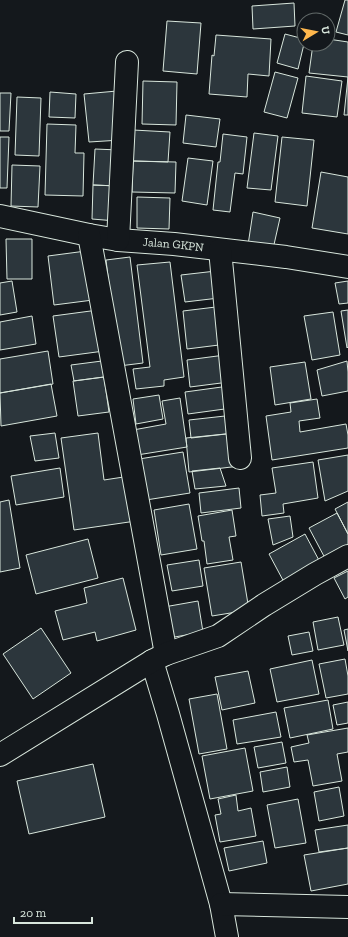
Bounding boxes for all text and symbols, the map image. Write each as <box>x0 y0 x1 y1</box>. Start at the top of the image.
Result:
north arrow <box>296 12 336 52</box>
text: U <box>318 25 332 35</box>
street label: Jalan GKPN <box>142 235 205 254</box>
scale bar <box>14 899 92 925</box>
text: 20 m <box>20 906 47 920</box>

